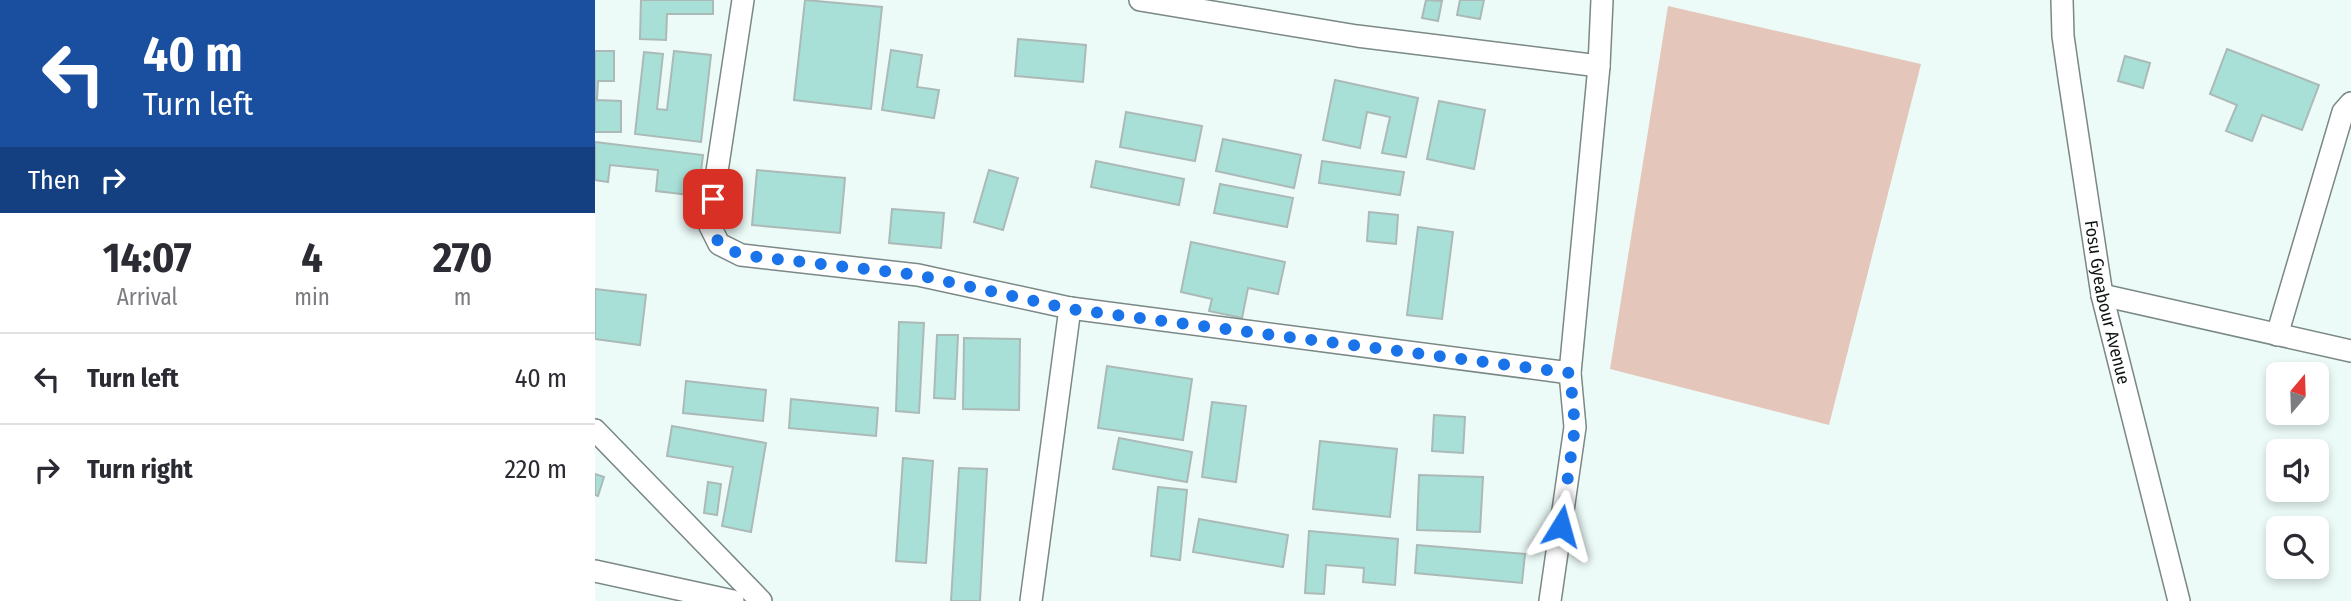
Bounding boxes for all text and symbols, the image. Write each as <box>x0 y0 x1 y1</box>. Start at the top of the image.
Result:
text: 40 m <box>143 25 243 84</box>
icon: left <box>28 28 119 119</box>
text: Turn left <box>143 85 253 123</box>
icon: right <box>94 161 132 199</box>
text: Then <box>28 165 80 196</box>
pin <box>683 169 743 229</box>
icon: arrive <box>694 180 732 218</box>
street label: Fosu Gyeabour Avenue <box>2080 219 2135 387</box>
text: 14:07 <box>103 233 192 283</box>
text: 4 <box>301 233 323 283</box>
text: 270 <box>433 233 492 283</box>
text: Arrival <box>117 283 178 311</box>
text: min <box>294 283 330 311</box>
text: m <box>454 283 471 311</box>
icon: left <box>28 360 66 398</box>
north arrow <box>2266 362 2329 425</box>
map controls <box>2266 362 2329 579</box>
text: Turn left <box>87 363 179 394</box>
text: 40 m <box>515 363 567 394</box>
button: sound <box>2266 439 2329 502</box>
icon: right <box>28 451 66 489</box>
text: Turn right <box>87 454 193 485</box>
text: 220 m <box>504 454 567 485</box>
position arrow <box>1524 489 1598 563</box>
button: search <box>2266 516 2329 579</box>

